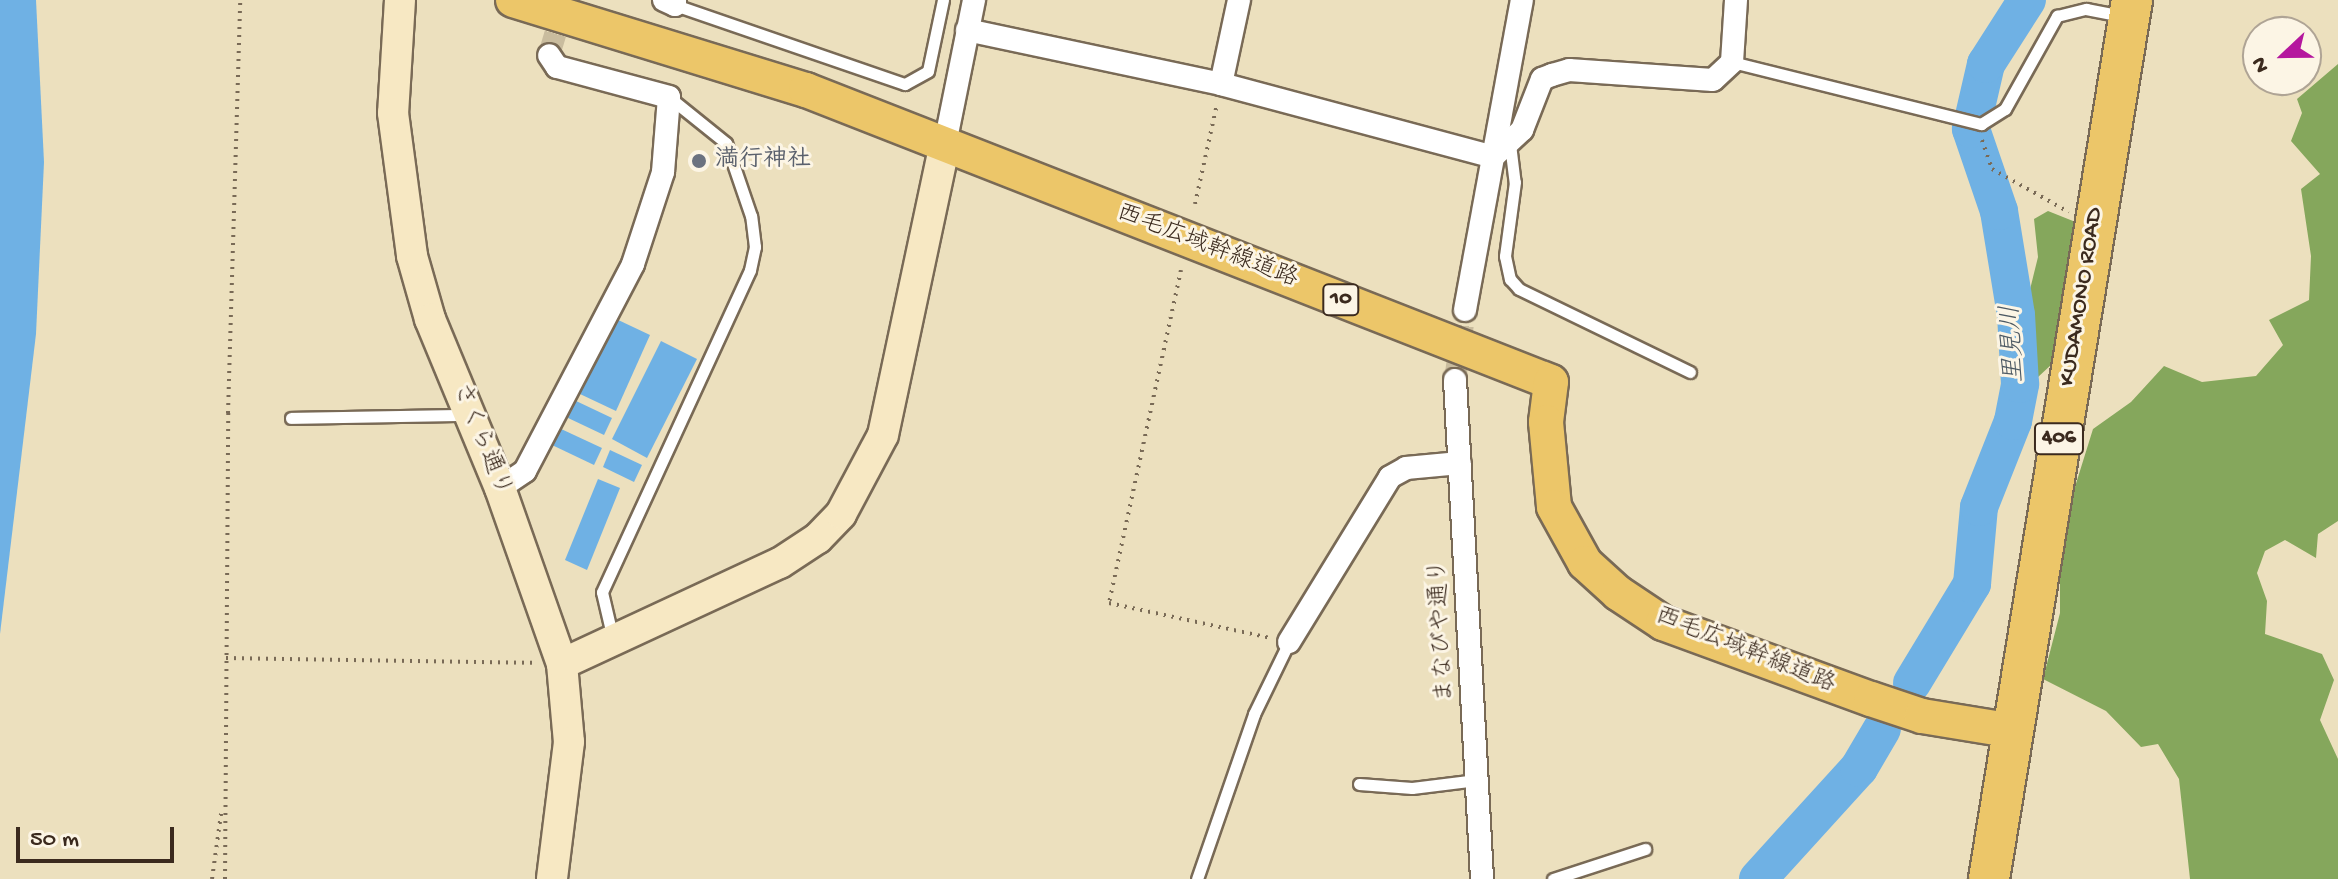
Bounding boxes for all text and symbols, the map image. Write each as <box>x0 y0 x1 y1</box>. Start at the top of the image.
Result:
north arrow <box>2242 16 2322 96</box>
text: N <box>2247 53 2276 76</box>
place label: 満行神社 <box>715 147 811 175</box>
marker: 満行神社 <box>690 152 708 170</box>
street label: 西毛広域幹線道路 <box>1112 199 1302 295</box>
street label: KUDAMONO ROAD <box>2054 206 2110 388</box>
road number: 10 <box>1321 282 1361 318</box>
water label: 里見川 <box>1997 304 2033 384</box>
street label: さくら通り <box>445 379 517 501</box>
road number: 406 <box>2033 421 2085 457</box>
street label: まなびや通り <box>1425 558 1461 704</box>
street label: 西毛広域幹線道路 <box>1651 602 1839 700</box>
scale bar <box>20 811 178 861</box>
text: 50 m <box>30 826 79 855</box>

